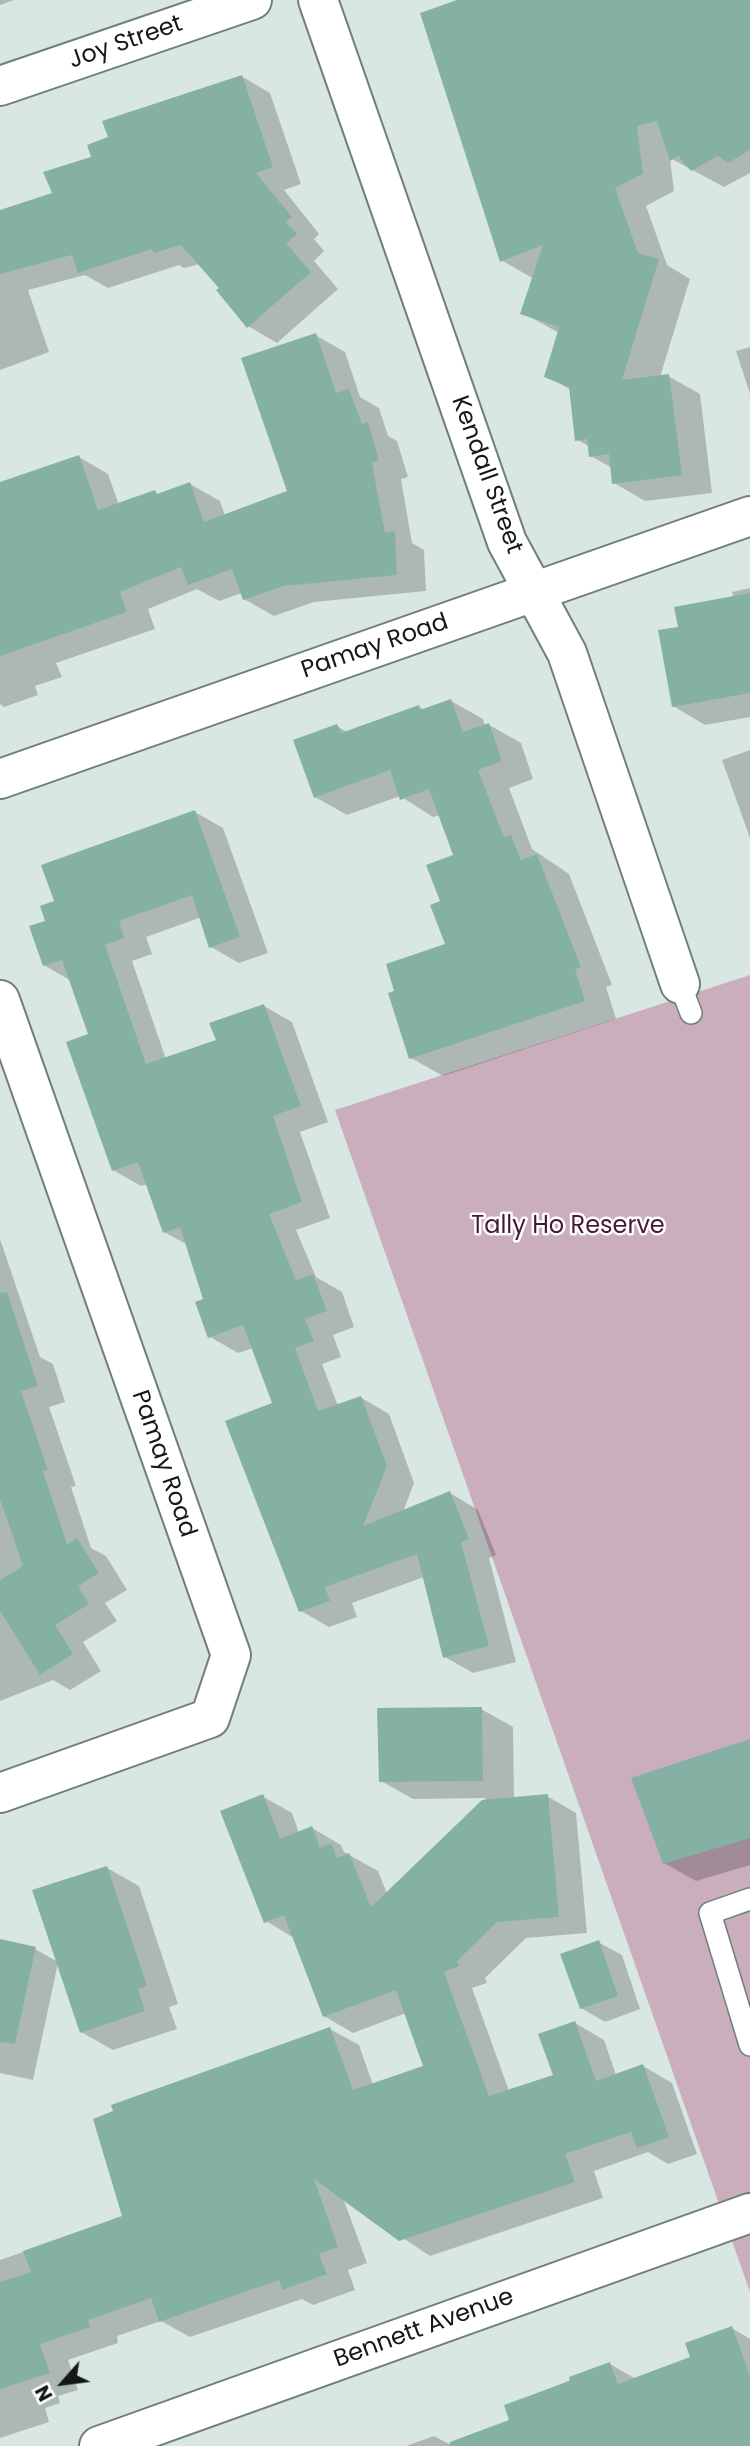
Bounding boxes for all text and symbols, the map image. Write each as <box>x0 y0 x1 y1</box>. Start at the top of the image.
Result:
street label: Joy Street <box>65 10 187 76</box>
street label: Kendall Street <box>444 392 528 558</box>
street label: Pamay Road <box>298 608 452 686</box>
park label: Tally Ho Reserve <box>471 1213 665 1241</box>
street label: Pamay Road <box>124 1387 202 1541</box>
street label: Bennett Avenue <box>330 2283 518 2375</box>
north arrow <box>28 2348 98 2418</box>
text: N <box>29 2380 59 2406</box>

